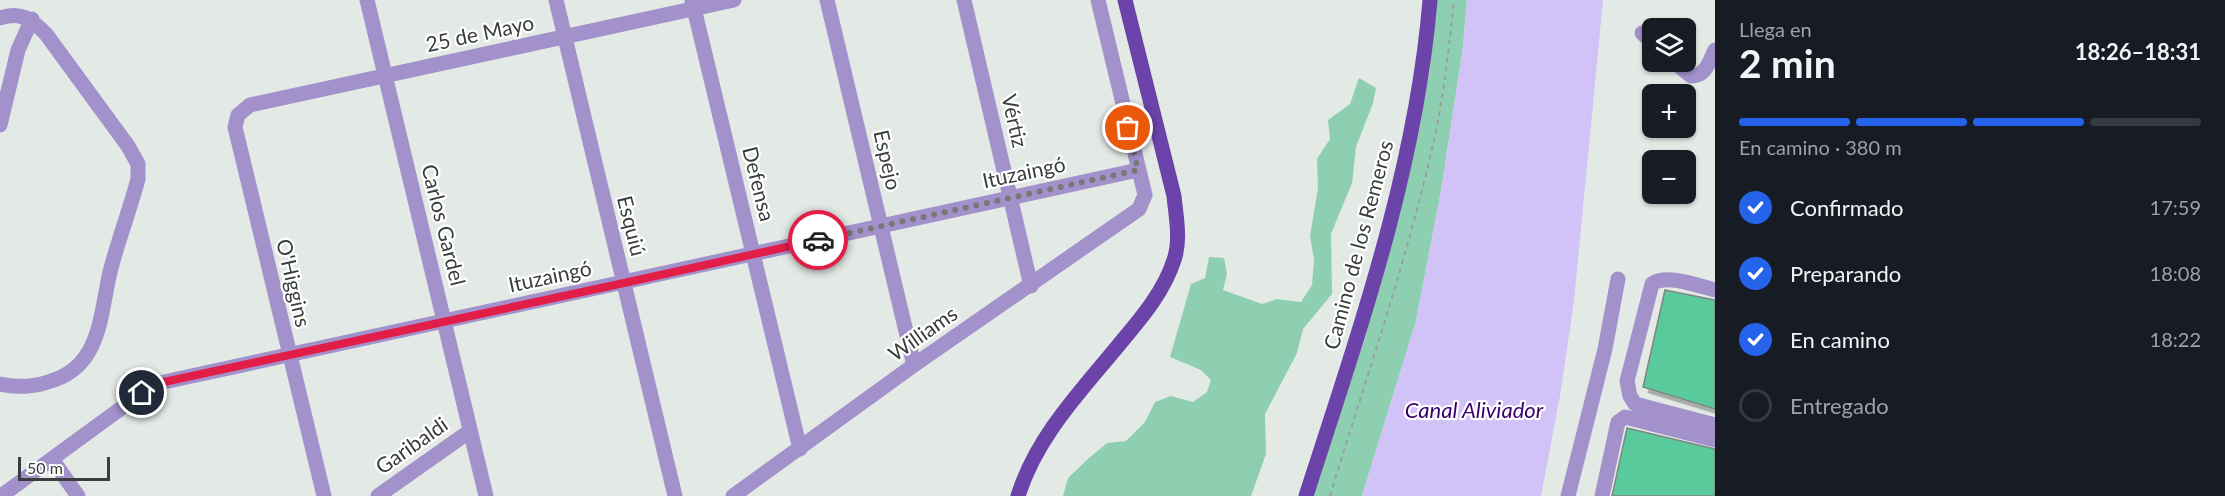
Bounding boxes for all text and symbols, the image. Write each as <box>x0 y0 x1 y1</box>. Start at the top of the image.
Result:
street label: 25 de Mayo <box>423 9 536 56</box>
text: Llega en <box>1739 17 1812 41</box>
map controls <box>1642 18 1696 204</box>
button: layers <box>1642 18 1696 72</box>
text: 18:26–18:31 <box>2075 38 2201 65</box>
text: 2 min <box>1739 40 1836 86</box>
button: + <box>1642 84 1696 138</box>
street label: Vértiz <box>997 92 1034 150</box>
pin <box>1102 102 1153 153</box>
icon: bag <box>1111 111 1144 144</box>
street label: Espejo <box>869 127 908 192</box>
text: En camino · 380 m <box>1739 135 1902 159</box>
street label: Camino de los Remeros <box>1318 137 1398 352</box>
street label: Defensa <box>738 144 781 224</box>
button: − <box>1642 150 1696 204</box>
street label: Ituzaingó <box>980 151 1068 193</box>
street label: Carlos Gardel <box>417 161 472 288</box>
icon: check <box>1739 191 1772 224</box>
street label: Esquiú <box>613 193 652 258</box>
text: Confirmado <box>1790 194 1903 221</box>
text: 17:59 <box>2150 195 2201 219</box>
courier <box>788 210 848 270</box>
icon: car <box>802 224 835 257</box>
street label: O'Higgins <box>272 236 317 329</box>
street label: Ituzaingó <box>506 255 594 297</box>
icon: check <box>1739 257 1772 290</box>
text: Preparando <box>1790 260 1901 287</box>
text: 18:08 <box>2150 261 2201 285</box>
street label: Williams <box>883 300 961 366</box>
icon: check <box>1739 323 1772 356</box>
text: En camino <box>1790 326 1890 353</box>
text: 18:22 <box>2150 327 2201 351</box>
pin <box>116 367 167 418</box>
icon: home <box>125 376 158 409</box>
text: Entregado <box>1790 392 1889 419</box>
water label: Canal Aliviador <box>1405 396 1544 423</box>
street label: Garibaldi <box>370 411 452 479</box>
scale bar <box>18 454 110 482</box>
text: 50 m <box>27 458 63 477</box>

